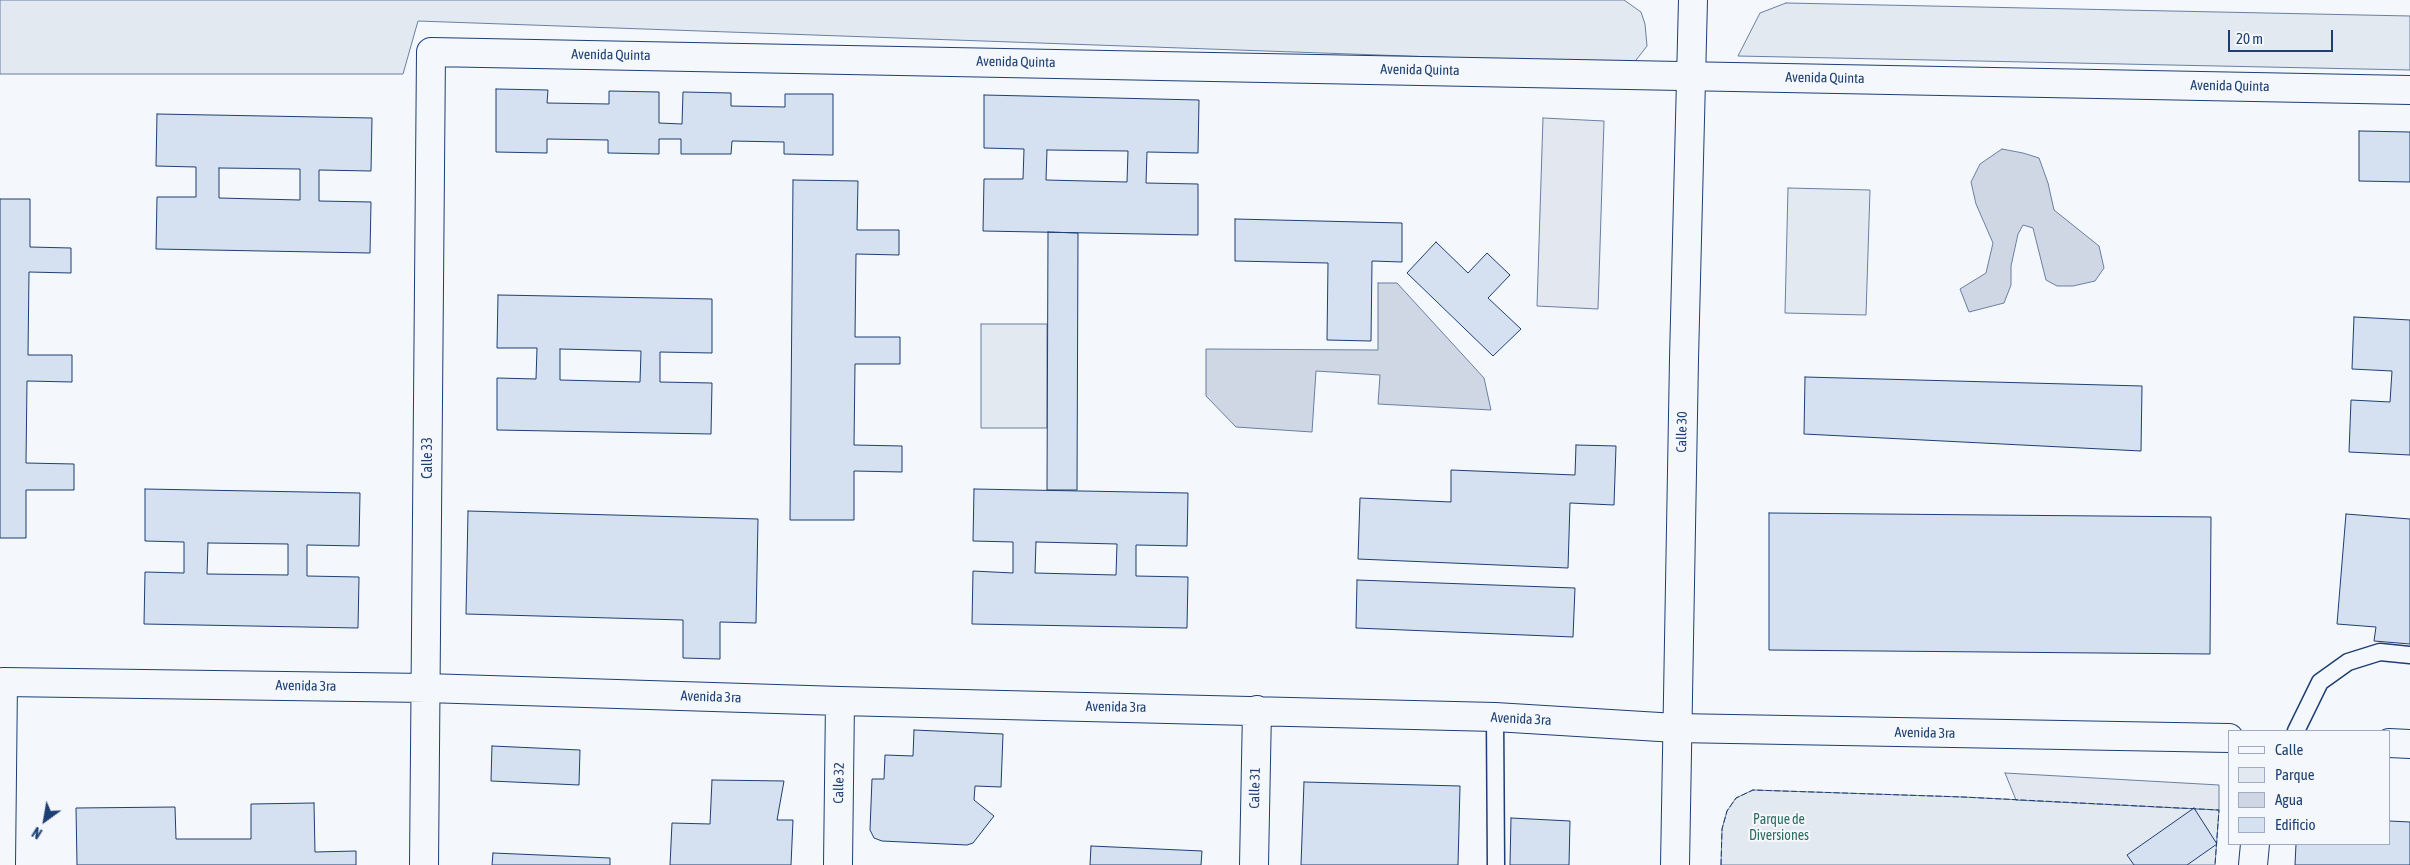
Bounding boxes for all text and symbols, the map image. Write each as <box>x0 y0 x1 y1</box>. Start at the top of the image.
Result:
scale bar <box>2230 20 2335 52</box>
text: 20 m <box>2236 30 2263 47</box>
street label: Avenida Quinta <box>571 46 651 64</box>
street label: Avenida Quinta <box>976 53 1056 71</box>
street label: Avenida Quinta <box>1380 61 1460 79</box>
street label: Avenida Quinta <box>1785 69 1865 87</box>
street label: Avenida Quinta <box>2190 77 2270 95</box>
street label: Calle 30 <box>1673 411 1691 453</box>
street label: Calle 33 <box>420 437 436 479</box>
street label: Avenida 3ra <box>275 677 337 695</box>
street label: Avenida 3ra <box>680 688 742 706</box>
street label: Avenida 3ra <box>1085 698 1147 716</box>
street label: Avenida 3ra <box>1490 709 1552 729</box>
street label: Avenida 3ra <box>1894 724 1956 742</box>
legend <box>2228 730 2390 845</box>
text: Calle <box>2275 741 2303 758</box>
street label: Calle 32 <box>830 762 848 804</box>
text: Parque <box>2275 766 2315 783</box>
street label: Calle 31 <box>1246 767 1264 809</box>
text: Agua <box>2275 791 2303 808</box>
north arrow <box>20 795 70 845</box>
park label: Parque de Diversiones <box>1749 812 1809 844</box>
text: Edificio <box>2275 816 2316 833</box>
text: N <box>29 824 45 842</box>

